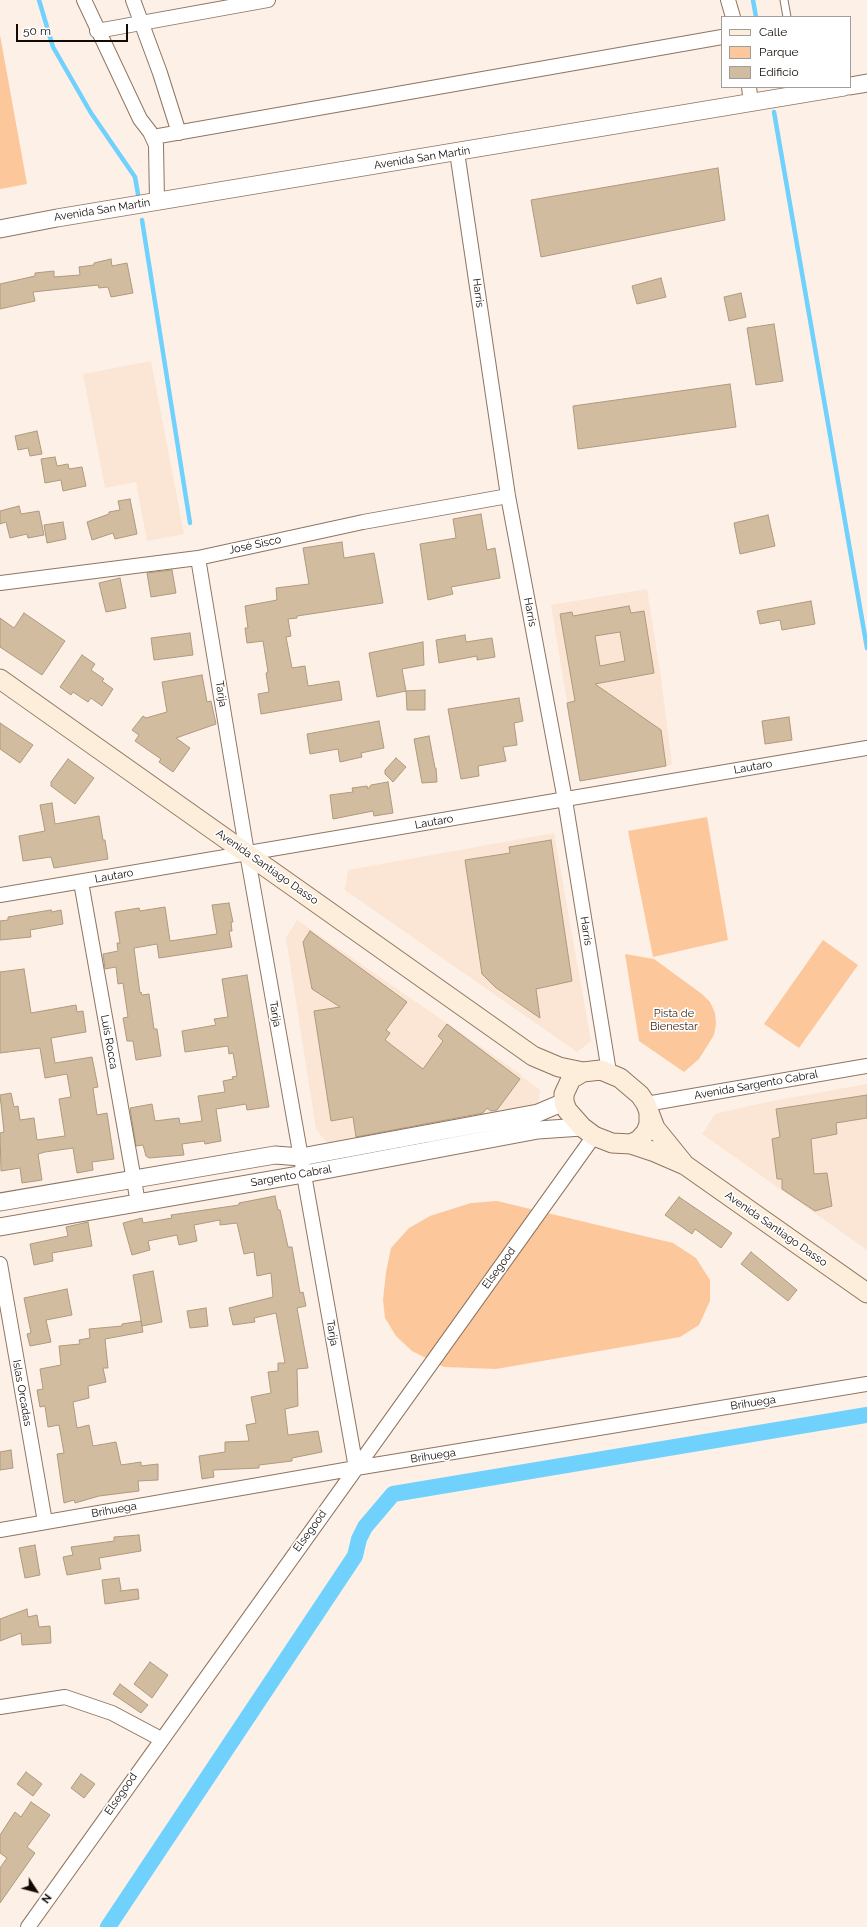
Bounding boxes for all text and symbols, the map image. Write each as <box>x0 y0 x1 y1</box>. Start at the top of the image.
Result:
scale bar <box>18 16 130 42</box>
legend <box>721 16 851 88</box>
text: 50 m <box>23 24 51 38</box>
text: Calle <box>759 25 787 39</box>
text: Parque <box>759 45 799 59</box>
text: Edificio <box>759 65 799 79</box>
street label: Avenida San Martín <box>373 144 471 172</box>
street label: Avenida San Martín <box>53 196 151 224</box>
street label: Harris <box>469 277 487 309</box>
street label: José Sisco <box>228 533 282 557</box>
street label: Harris <box>521 596 539 628</box>
street label: Tarija <box>212 680 230 708</box>
street label: Lautaro <box>733 757 773 777</box>
street label: Lautaro <box>414 812 454 832</box>
street label: Avenida Santiago Dasso <box>213 827 321 907</box>
street label: Lautaro <box>94 866 134 886</box>
street label: Harris <box>577 915 595 947</box>
street label: Tarija <box>266 1000 284 1028</box>
park label: Pista de Bienestar <box>650 1007 698 1033</box>
street label: Luis Rocca <box>98 1014 120 1070</box>
street label: Avenida Sargento Cabral <box>693 1068 819 1102</box>
street label: Sargento Cabral <box>249 1162 333 1190</box>
street label: Avenida Santiago Dasso <box>722 1189 830 1269</box>
street label: Elsegood <box>479 1245 519 1291</box>
street label: Tarija <box>323 1319 341 1347</box>
street label: Islas Orcadas <box>10 1359 34 1427</box>
street label: Brihuega <box>729 1393 777 1413</box>
street label: Brihuega <box>409 1446 457 1466</box>
street label: Brihuega <box>90 1500 138 1520</box>
street label: Elsegood <box>290 1508 330 1554</box>
street label: Elsegood <box>102 1770 140 1818</box>
north arrow <box>16 1871 56 1911</box>
text: N <box>38 1891 54 1906</box>

